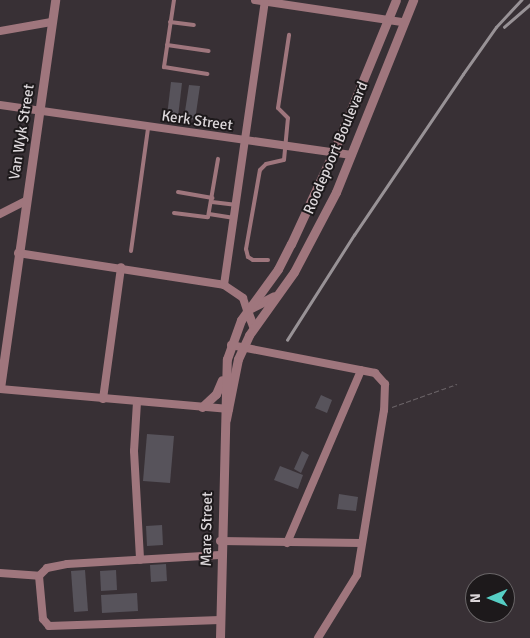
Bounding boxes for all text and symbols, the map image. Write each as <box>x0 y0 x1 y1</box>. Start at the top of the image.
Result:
street label: Roodepoort Boulevard <box>300 79 372 217</box>
street label: Van Wyk Street <box>6 83 38 181</box>
street label: Kerk Street <box>160 107 234 135</box>
street label: Mare Street <box>197 491 217 567</box>
north arrow <box>465 573 515 623</box>
text: N <box>467 593 484 603</box>

